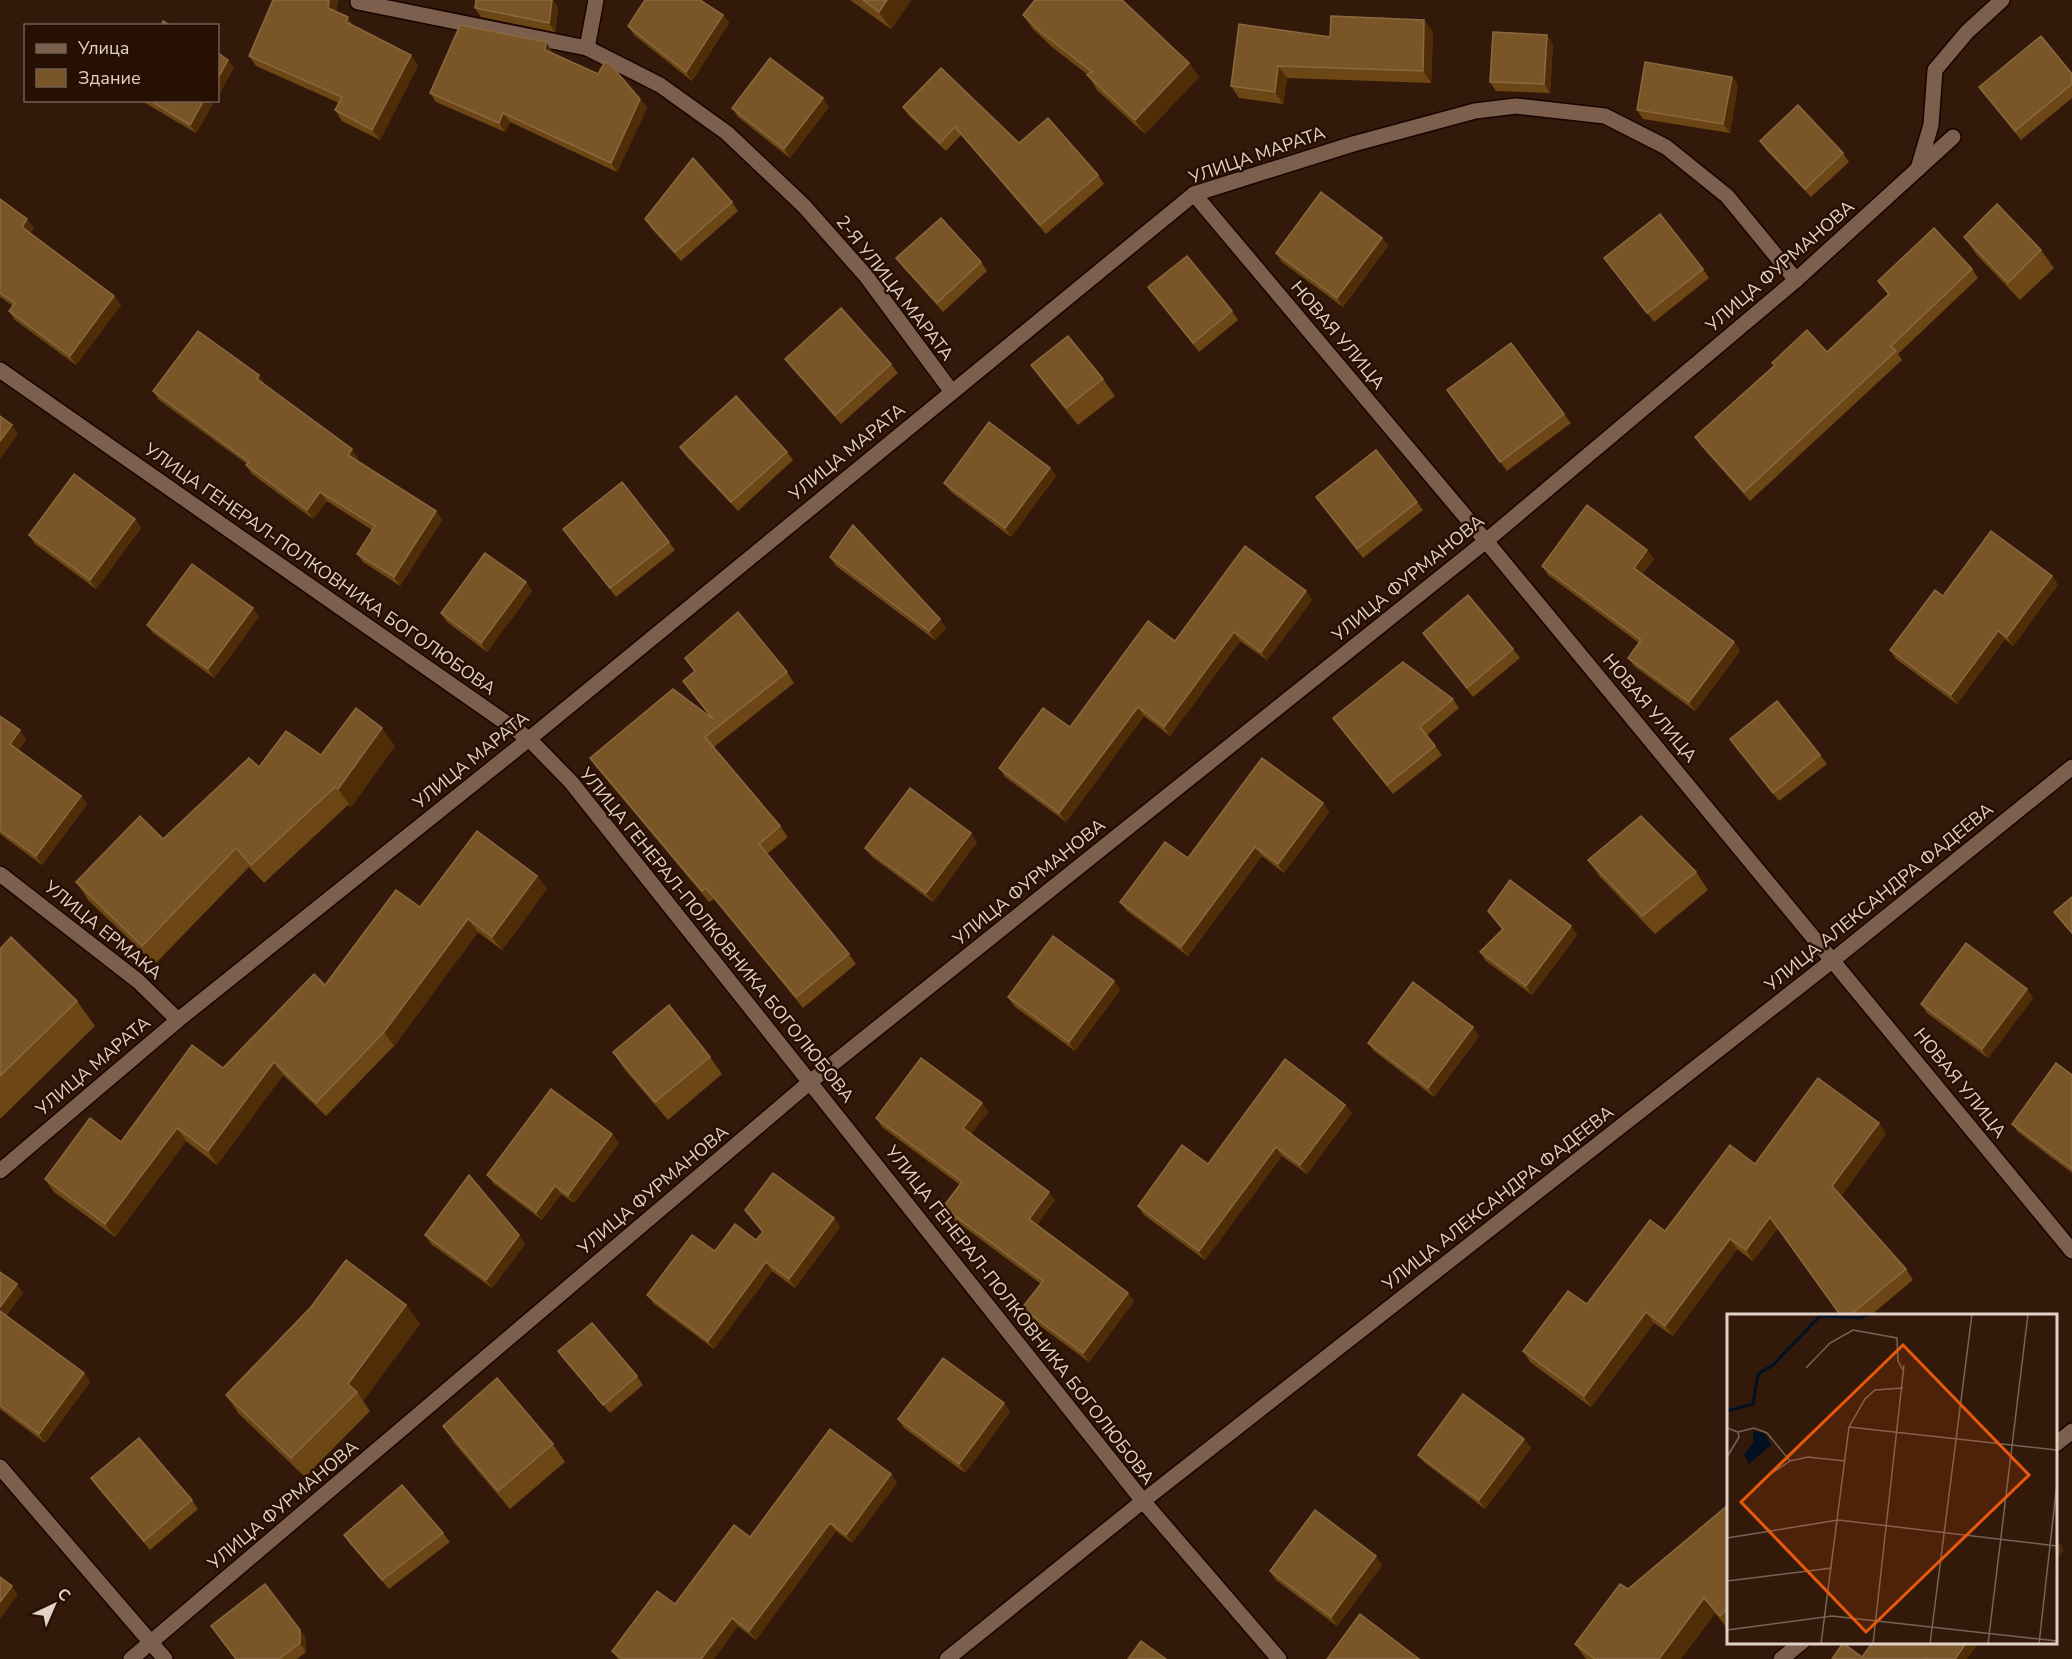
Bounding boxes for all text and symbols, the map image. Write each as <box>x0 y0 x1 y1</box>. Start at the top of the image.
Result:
legend <box>24 24 219 102</box>
text: Улица <box>77 36 129 60</box>
text: Здание <box>78 66 141 90</box>
street label: УЛИЦА МАРАТА <box>1185 120 1328 190</box>
street label: УЛИЦА ФУРМАНОВА <box>1700 195 1859 338</box>
street label: 2-Я УЛИЦА МАРАТА <box>831 210 959 366</box>
street label: НОВАЯ УЛИЦА <box>1285 276 1391 394</box>
street label: УЛИЦА МАРАТА <box>783 398 910 507</box>
street label: УЛИЦА ГЕНЕРАЛ-ПОЛКОВНИКА БОГОЛЮБОВА <box>138 437 501 701</box>
street label: УЛИЦА ФУРМАНОВА <box>1326 509 1489 648</box>
street label: НОВАЯ УЛИЦА <box>1597 649 1703 767</box>
street label: УЛИЦА МАРАТА <box>407 706 534 815</box>
street label: УЛИЦА ГЕНЕРАЛ-ПОЛКОВНИКА БОГОЛЮБОВА <box>574 762 860 1107</box>
street label: УЛИЦА АЛЕКСАНДРА ФАДЕЕВА <box>1759 797 1998 997</box>
street label: УЛИЦА ФУРМАНОВА <box>947 813 1110 952</box>
street label: УЛИЦА ЕРМАКА <box>38 874 167 985</box>
street label: УЛИЦА МАРАТА <box>30 1011 155 1122</box>
street label: НОВАЯ УЛИЦА <box>1908 1023 2012 1143</box>
street label: УЛИЦА АЛЕКСАНДРА ФАДЕЕВА <box>1377 1100 1619 1297</box>
street label: УЛИЦА ФУРМАНОВА <box>572 1120 733 1261</box>
street label: УЛИЦА ГЕНЕРАЛ-ПОЛКОВНИКА БОГОЛЮБОВА <box>879 1140 1160 1490</box>
inset map <box>1727 1314 2057 1644</box>
street label: УЛИЦА ФУРМАНОВА <box>202 1435 363 1576</box>
north arrow <box>24 1575 84 1635</box>
text: С <box>52 1583 75 1607</box>

